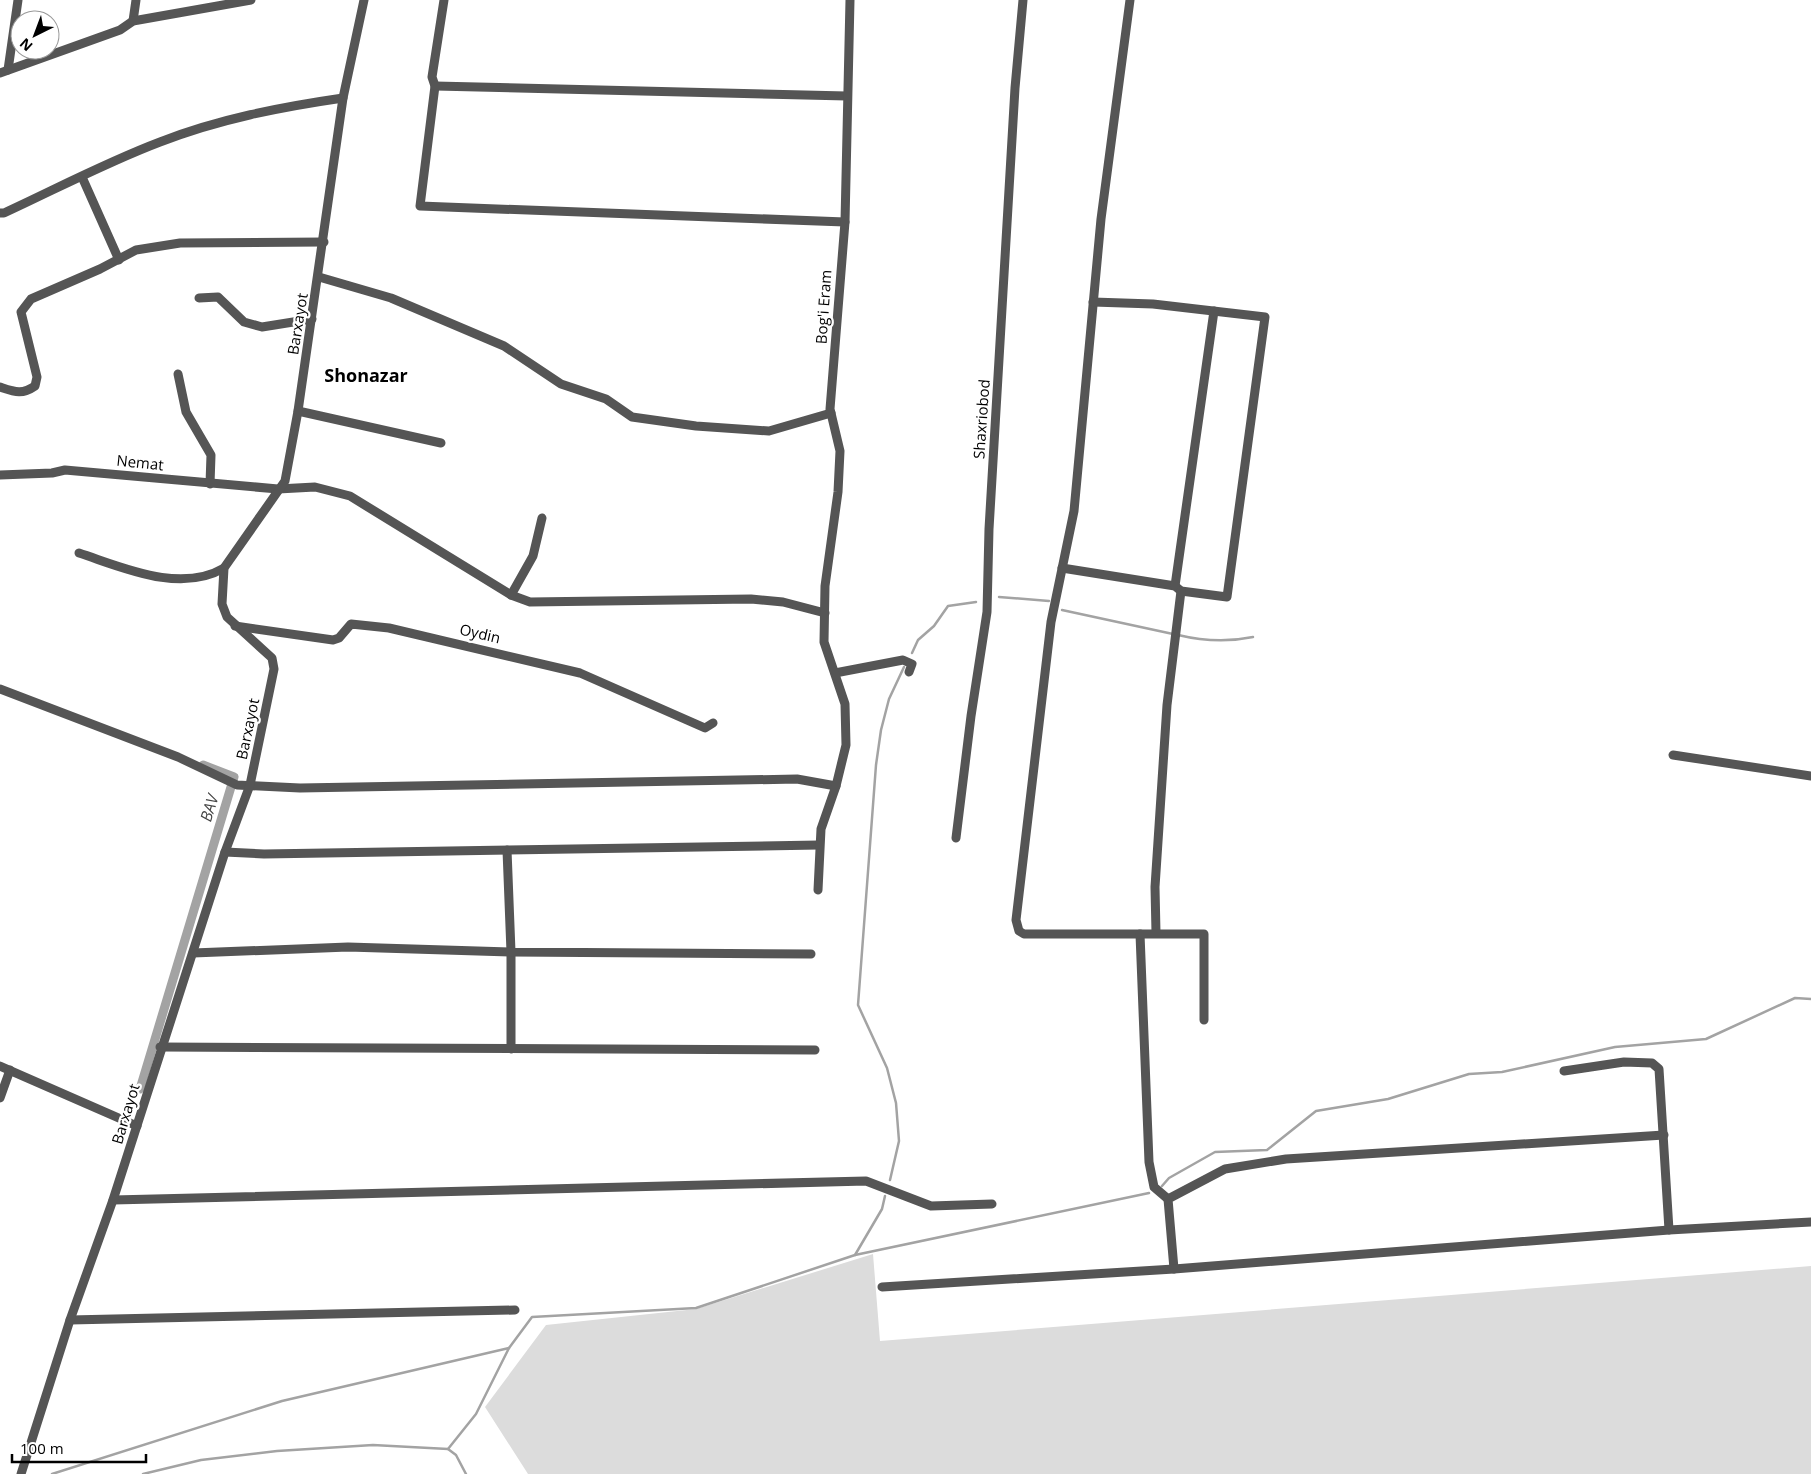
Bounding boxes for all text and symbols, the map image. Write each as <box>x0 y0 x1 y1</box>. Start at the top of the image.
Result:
north arrow <box>10 10 60 60</box>
text: N <box>15 34 37 56</box>
street label: Bog'i Eram <box>810 269 836 345</box>
street label: Barxayot <box>282 292 312 356</box>
district label: Shonazar <box>324 363 408 387</box>
street label: Shaxriobod <box>968 378 994 459</box>
street label: Nemat <box>116 450 165 474</box>
street label: Oydin <box>458 619 503 647</box>
street label: Barxayot <box>231 696 263 761</box>
water label: BAV <box>194 790 224 824</box>
street label: Barxayot <box>106 1081 144 1146</box>
scale bar <box>12 1432 146 1464</box>
text: 100 m <box>20 1438 64 1458</box>

